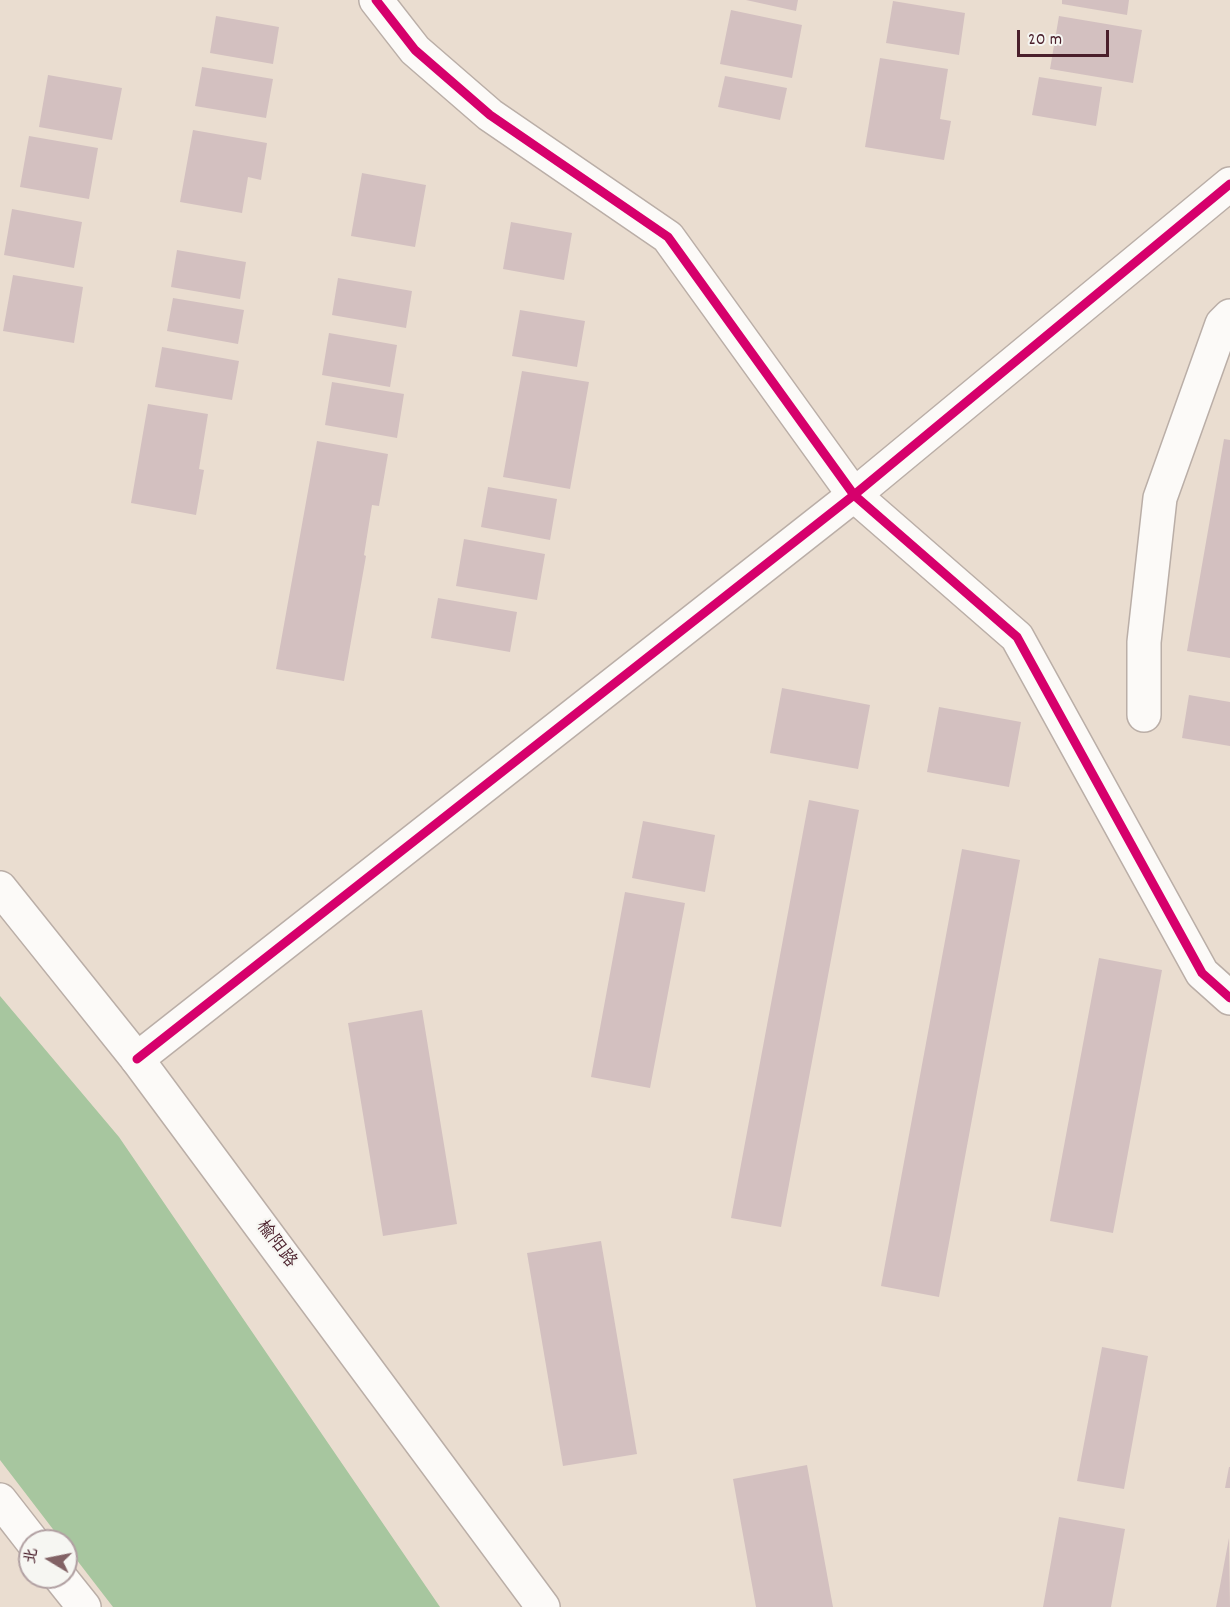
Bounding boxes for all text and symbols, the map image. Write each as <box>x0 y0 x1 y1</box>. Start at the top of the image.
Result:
scale bar <box>1020 18 1112 56</box>
text: 20 m <box>1028 28 1062 53</box>
street label: 榆阳路 <box>250 1217 300 1273</box>
north arrow <box>18 1529 78 1589</box>
text: 北 <box>19 1546 44 1566</box>

